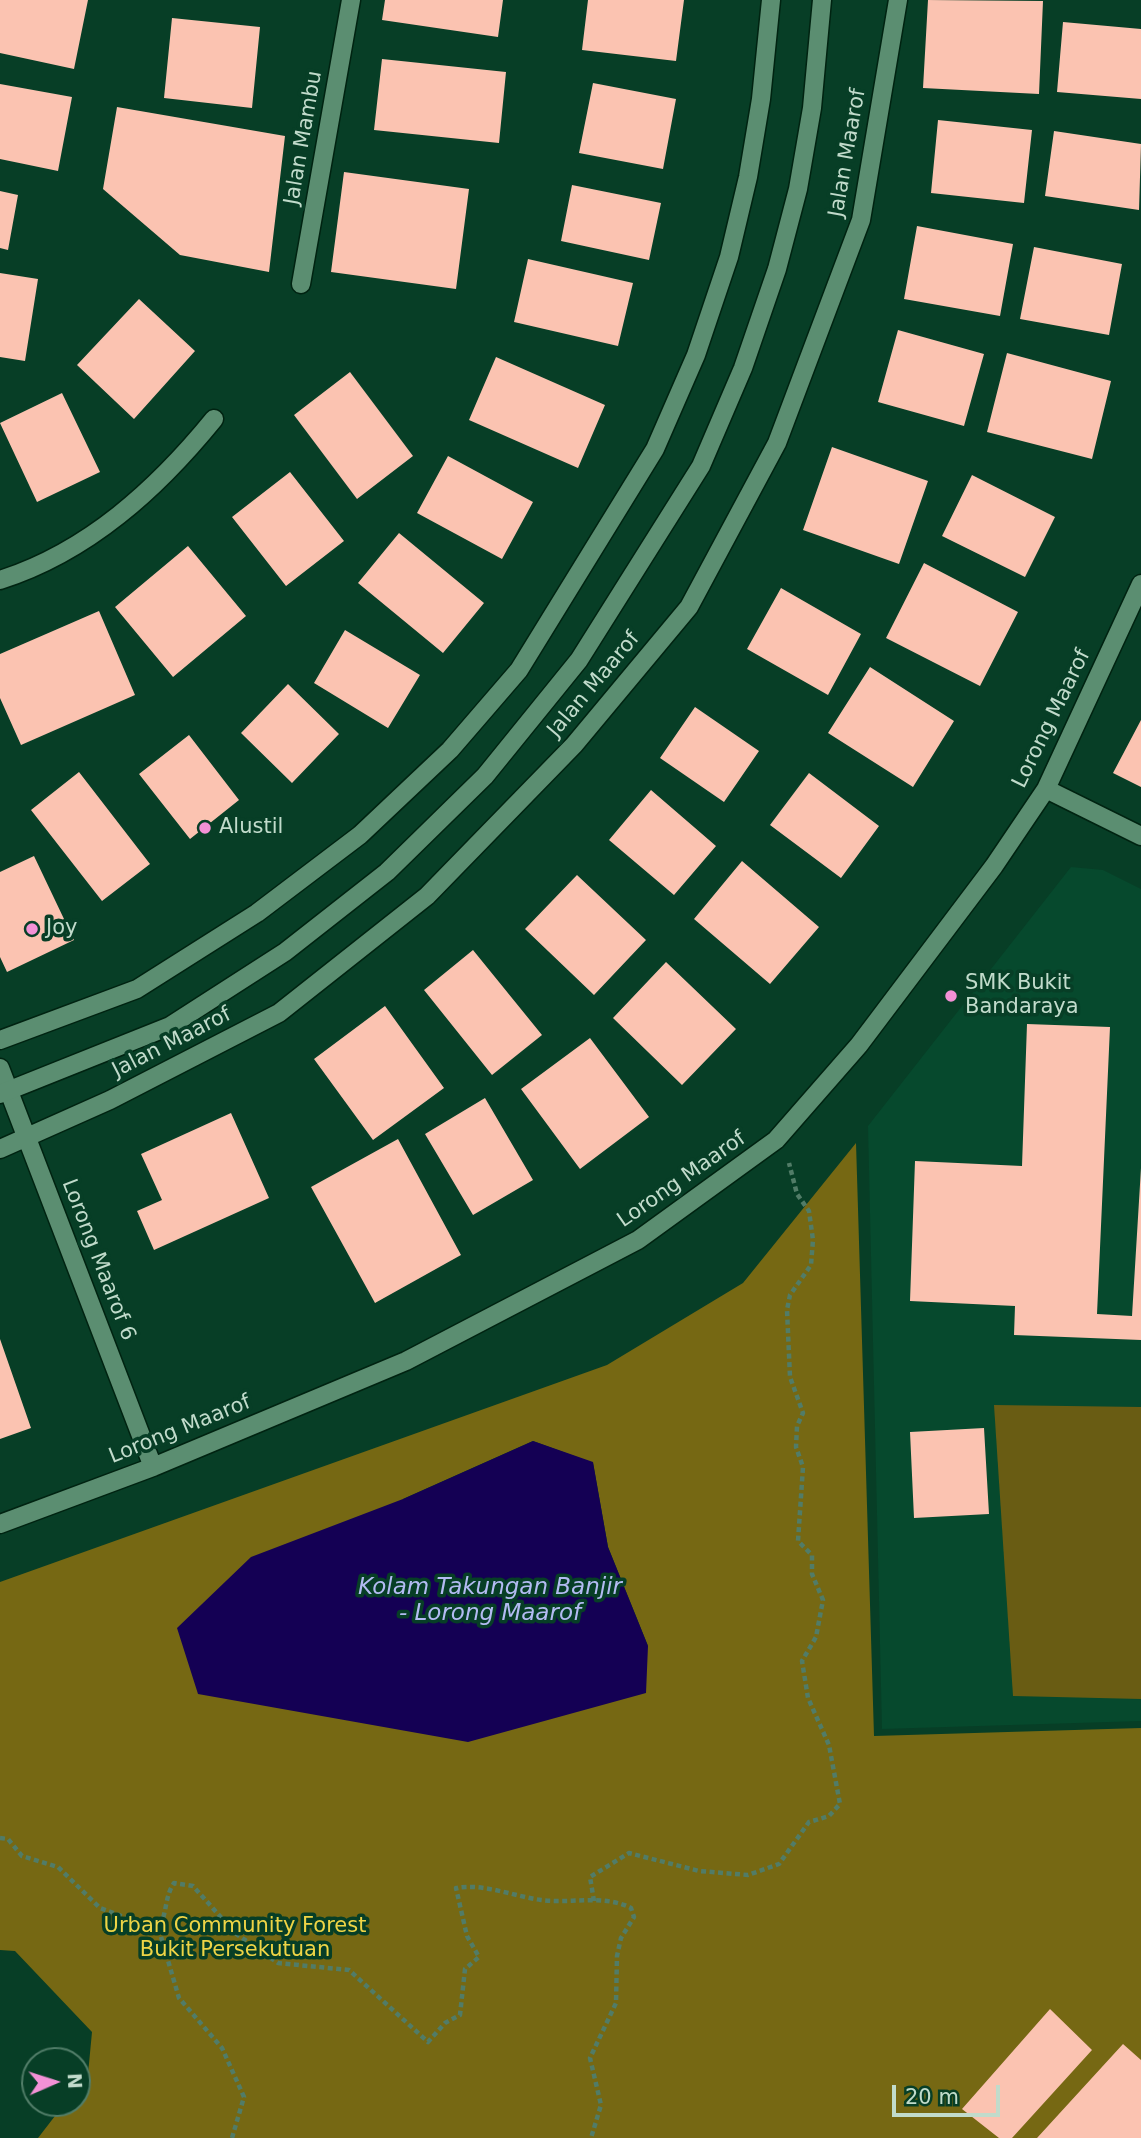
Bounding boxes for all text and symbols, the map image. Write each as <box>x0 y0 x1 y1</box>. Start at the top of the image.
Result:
street label: Jalan Mambu <box>280 69 328 207</box>
street label: Jalan Maarof <box>824 87 872 219</box>
street label: Jalan Maarof <box>543 627 645 743</box>
street label: Lorong Maarof <box>1008 646 1096 792</box>
place label: Alustil <box>219 815 283 841</box>
marker: Alustil <box>197 820 213 836</box>
place label: Joy <box>46 916 77 942</box>
marker: Joy <box>24 921 40 937</box>
place label: SMK Bukit Bandaraya <box>965 971 1079 1021</box>
marker: SMK Bukit Bandaraya <box>943 988 959 1004</box>
street label: Jalan Maarof <box>108 1002 236 1084</box>
street label: Lorong Maarof <box>613 1126 751 1234</box>
street label: Lorong Maarof 6 <box>56 1176 140 1344</box>
street label: Lorong Maarof <box>105 1390 255 1470</box>
water label: Kolam Takungan Banjir - Lorong Maarof <box>358 1574 622 1628</box>
park label: Urban Community Forest Bukit Persekutuan <box>104 1914 366 1964</box>
north arrow <box>21 2047 91 2117</box>
text: N <box>64 2072 86 2090</box>
scale bar <box>896 2072 1004 2116</box>
text: 20 m <box>905 2085 959 2109</box>

